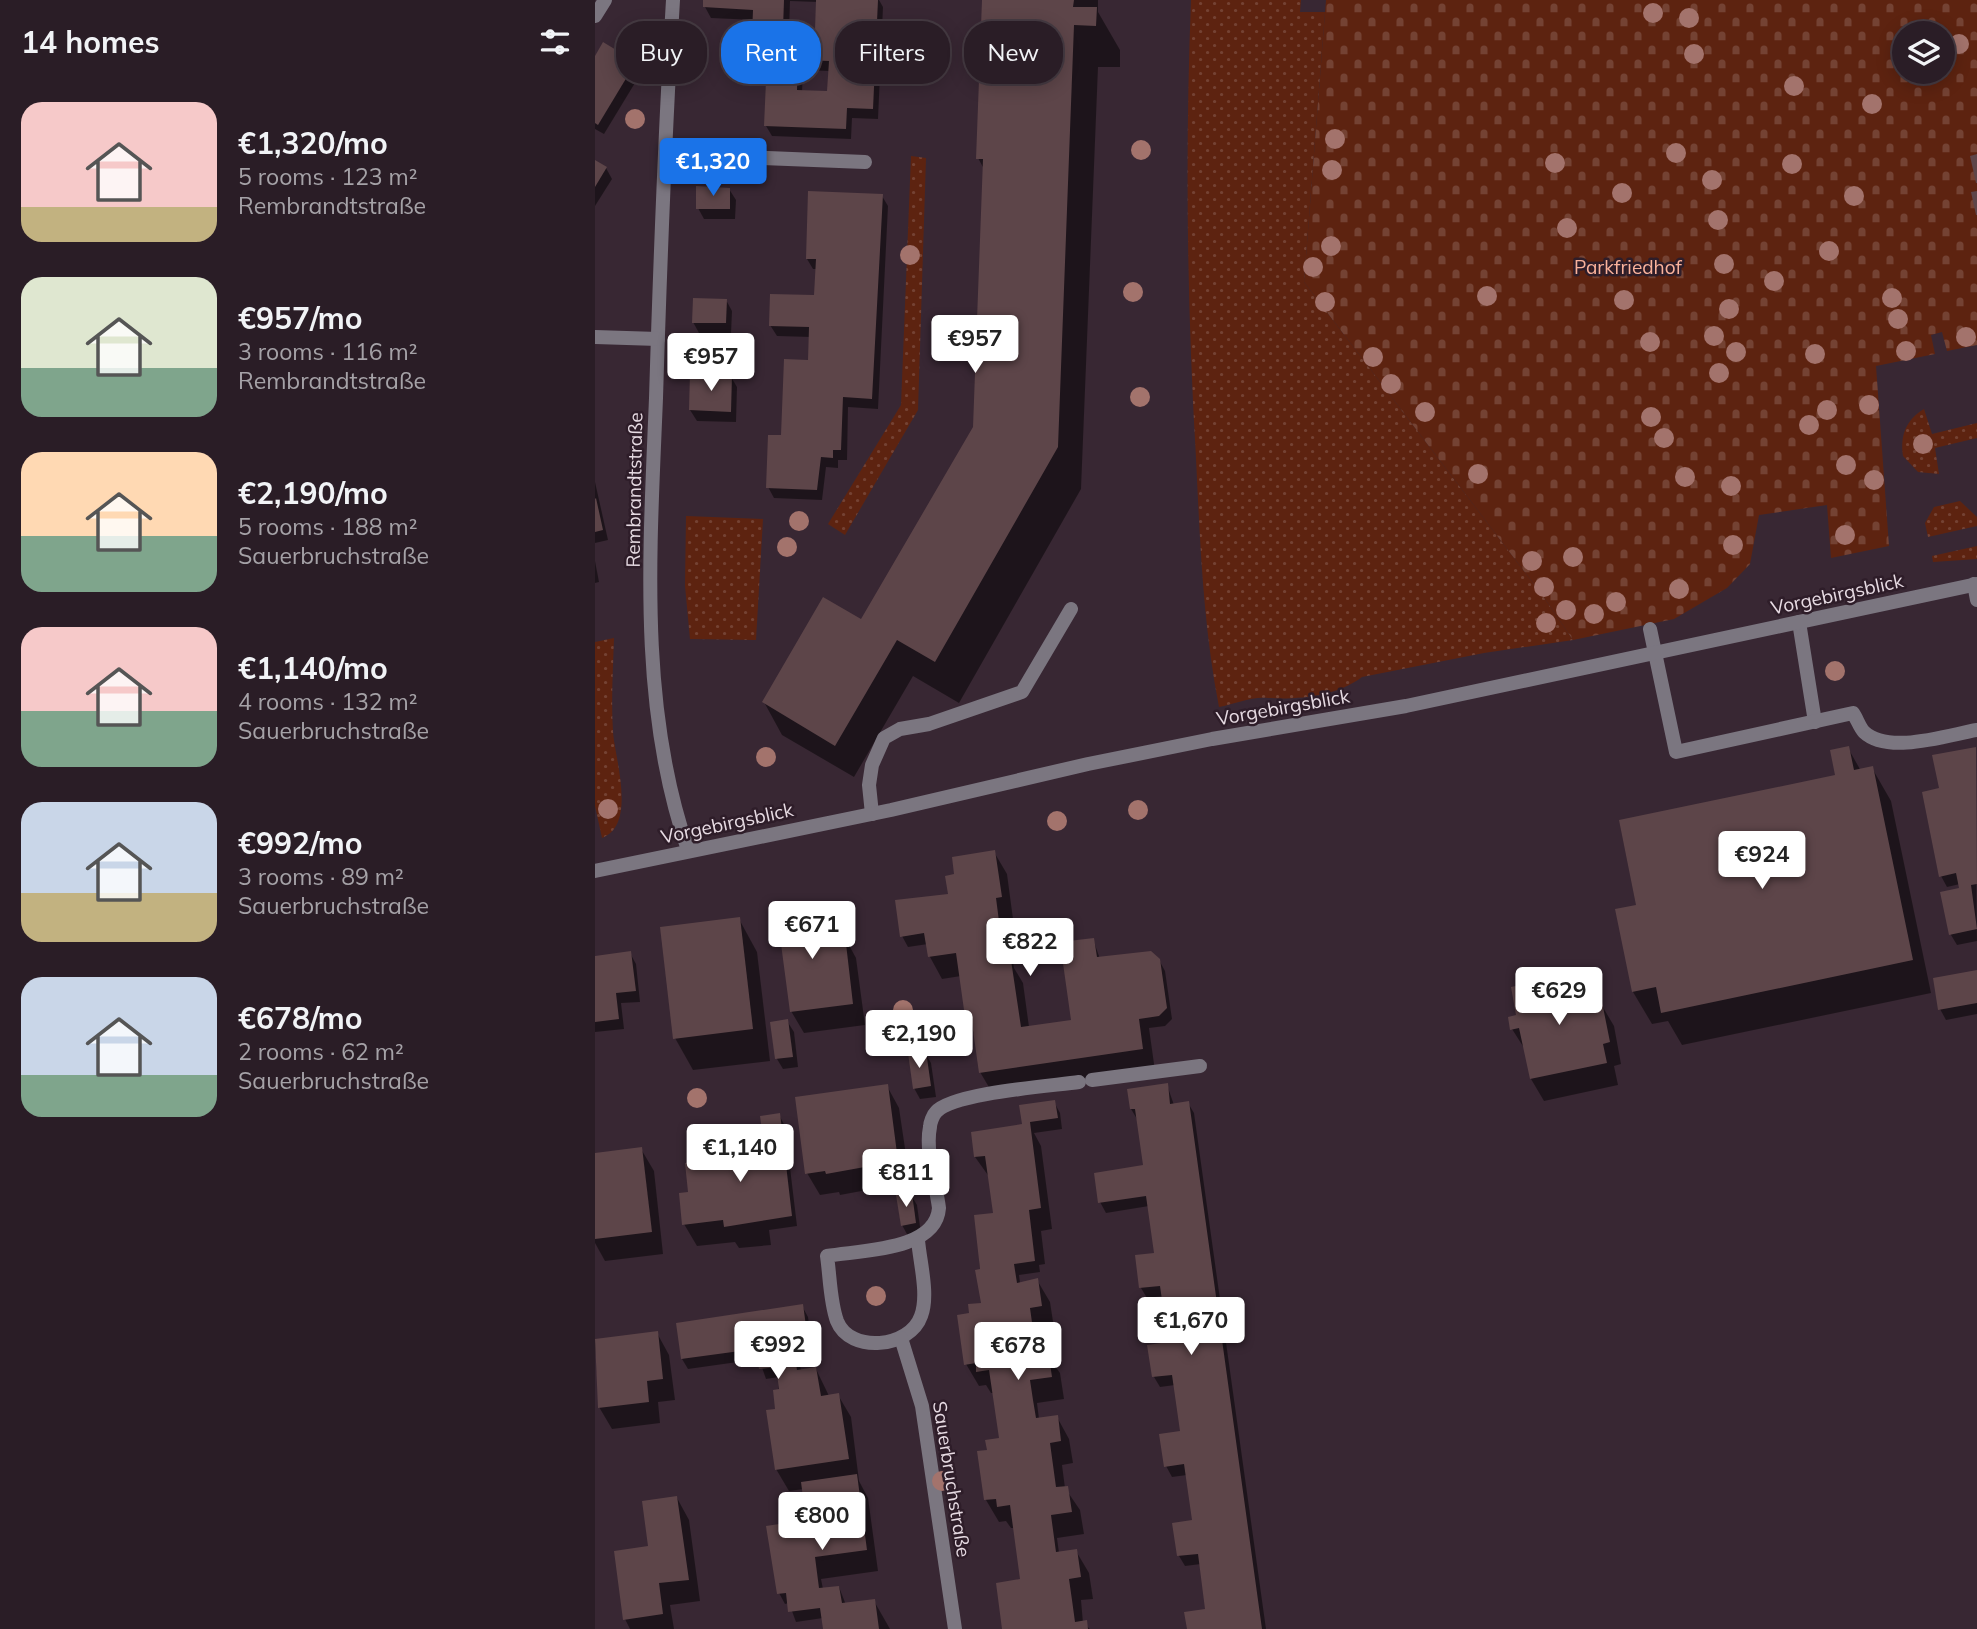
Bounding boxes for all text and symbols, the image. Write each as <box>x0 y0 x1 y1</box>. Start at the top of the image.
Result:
chip: Buy <box>616 21 707 84</box>
chip: Rent <box>721 21 821 84</box>
chip: Filters <box>835 21 950 84</box>
chip: New <box>964 21 1063 84</box>
map controls <box>1892 21 1955 84</box>
button: layers <box>1892 21 1955 84</box>
text: 14 homes <box>21 23 160 61</box>
icon: filters <box>536 23 574 61</box>
text: €1,320/mo <box>238 124 388 162</box>
icon: home <box>77 130 161 214</box>
pin: €1,320 <box>656 138 770 198</box>
text: €1,320 <box>676 146 750 175</box>
text: 5 rooms · 123 m² <box>238 162 418 191</box>
text: Rembrandtstraße <box>238 191 426 220</box>
park label: Parkfriedhof <box>1574 255 1683 279</box>
text: €957/mo <box>238 299 362 337</box>
icon: home <box>77 305 161 389</box>
pin: €957 <box>934 316 1016 375</box>
text: €957 <box>947 323 1003 352</box>
pin: €957 <box>670 334 752 393</box>
text: 3 rooms · 116 m² <box>238 337 418 366</box>
text: €957 <box>683 341 739 370</box>
text: Rembrandtstraße <box>238 366 426 395</box>
street label: Rembrandtstraße <box>621 412 647 568</box>
text: €2,190/mo <box>238 474 388 512</box>
icon: home <box>77 480 161 564</box>
text: 5 rooms · 188 m² <box>238 512 418 541</box>
text: Sauerbruchstraße <box>238 541 429 570</box>
street label: Vorgebirgsblick <box>1769 568 1906 620</box>
text: €1,140/mo <box>238 649 388 687</box>
icon: home <box>77 655 161 739</box>
street label: Vorgebirgsblick <box>1215 683 1352 731</box>
text: 4 rooms · 132 m² <box>238 687 418 716</box>
text: Sauerbruchstraße <box>238 716 429 745</box>
street label: Vorgebirgsblick <box>659 797 796 849</box>
text: €992/mo <box>238 824 362 862</box>
icon: home <box>77 830 161 914</box>
pin: €924 <box>1721 832 1803 891</box>
text: €924 <box>1734 839 1790 868</box>
text: 3 rooms · 89 m² <box>238 862 404 891</box>
text: Sauerbruchstraße <box>238 891 429 920</box>
pin: €671 <box>771 902 853 961</box>
text: €671 <box>784 909 840 938</box>
pin: €822 <box>989 918 1071 978</box>
text: €822 <box>1002 926 1058 955</box>
pin: €629 <box>1518 968 1600 1027</box>
text: €629 <box>1531 975 1587 1004</box>
text: €678/mo <box>238 999 362 1037</box>
icon: home <box>77 1005 161 1089</box>
pin: €2,190 <box>862 1010 976 1070</box>
text: €2,190 <box>882 1018 956 1047</box>
text: 2 rooms · 62 m² <box>238 1037 404 1066</box>
text: Sauerbruchstraße <box>238 1066 429 1095</box>
pin: €1,140 <box>683 1124 797 1184</box>
text: €1,140 <box>703 1132 777 1161</box>
pin: €811 <box>865 1150 947 1209</box>
text: €811 <box>878 1157 934 1186</box>
pin: €1,670 <box>1134 1298 1248 1357</box>
text: €1,670 <box>1154 1305 1228 1334</box>
pin: €992 <box>737 1322 819 1381</box>
pin: €678 <box>977 1322 1059 1382</box>
text: €992 <box>750 1329 806 1358</box>
text: €678 <box>990 1330 1046 1359</box>
street label: Sauerbruchstraße <box>928 1399 976 1559</box>
pin: €800 <box>781 1492 863 1552</box>
text: €800 <box>794 1500 850 1529</box>

